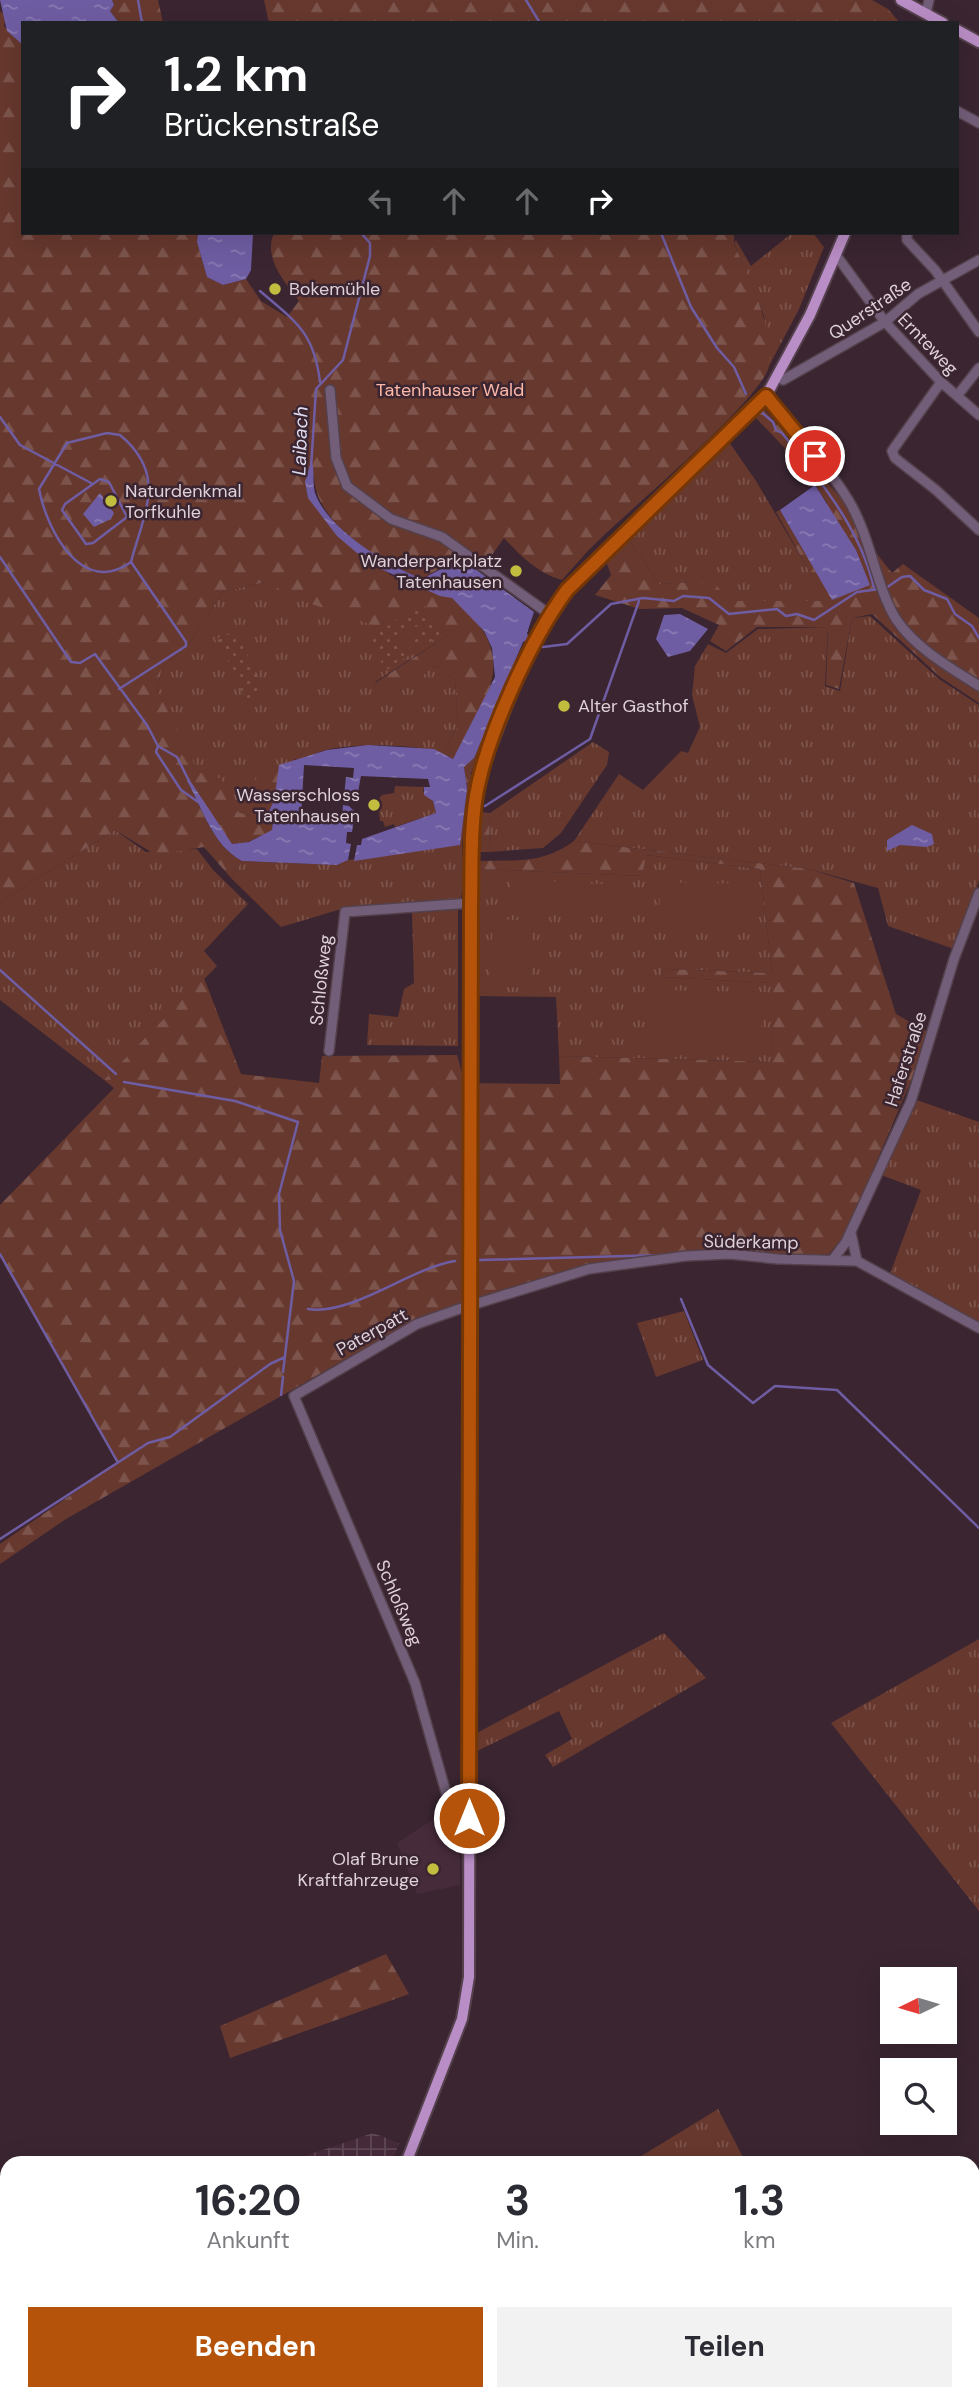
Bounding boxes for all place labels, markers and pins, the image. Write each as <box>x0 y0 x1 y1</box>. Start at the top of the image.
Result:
place label: Bokemühle <box>289 277 380 301</box>
marker: Bokemühle <box>267 281 283 297</box>
pin <box>785 426 845 486</box>
place label: Naturdenkmal Torfkuhle <box>125 479 241 524</box>
marker: Naturdenkmal Torfkuhle <box>103 493 119 509</box>
place label: Wanderparkplatz Tatenhausen <box>360 549 502 594</box>
marker: Wanderparkplatz Tatenhausen <box>508 563 524 579</box>
place label: Alter Gasthof <box>578 694 689 718</box>
marker: Alter Gasthof <box>556 698 572 714</box>
place label: Wasserschloss Tatenhausen <box>236 783 360 828</box>
marker: Wasserschloss Tatenhausen <box>366 797 382 813</box>
place label: Olaf Brune Kraftfahrzeuge <box>298 1847 419 1892</box>
marker: Olaf Brune Kraftfahrzeuge <box>425 1861 441 1877</box>

